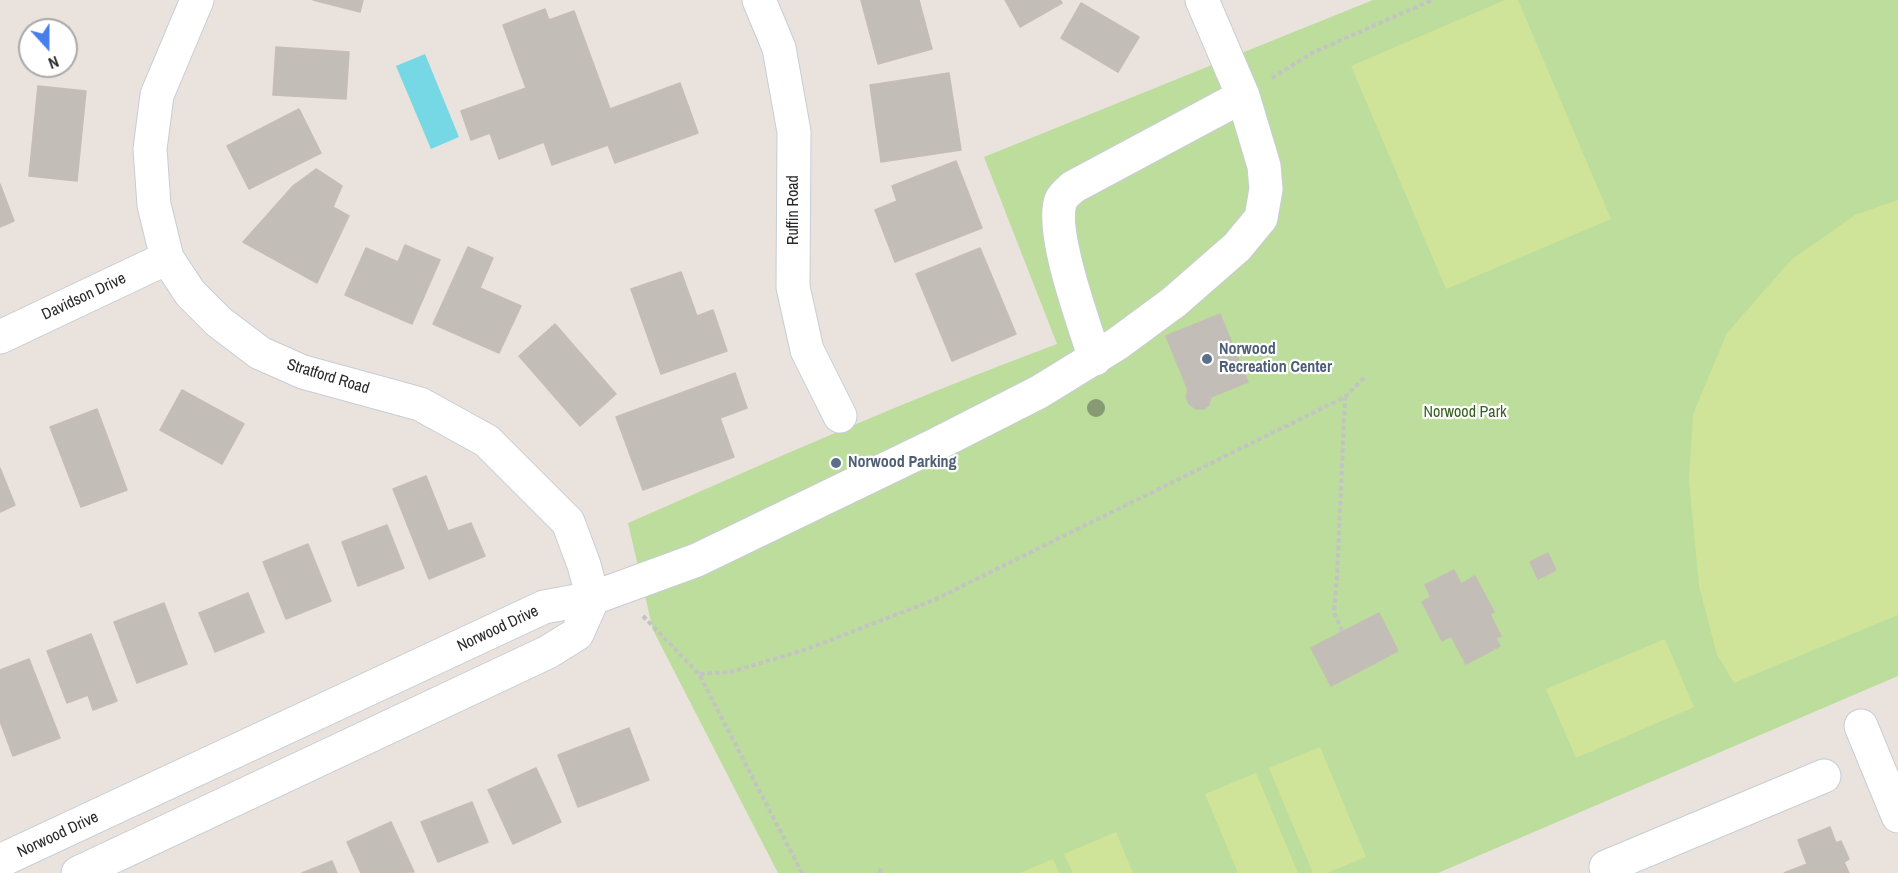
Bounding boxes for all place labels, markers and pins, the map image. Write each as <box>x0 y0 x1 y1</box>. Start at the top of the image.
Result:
place label: Norwood Recreation Center <box>1219 340 1332 378</box>
marker: Norwood Recreation Center <box>1200 352 1214 366</box>
place label: Norwood Parking <box>848 453 957 473</box>
marker: Norwood Parking <box>829 456 843 470</box>

